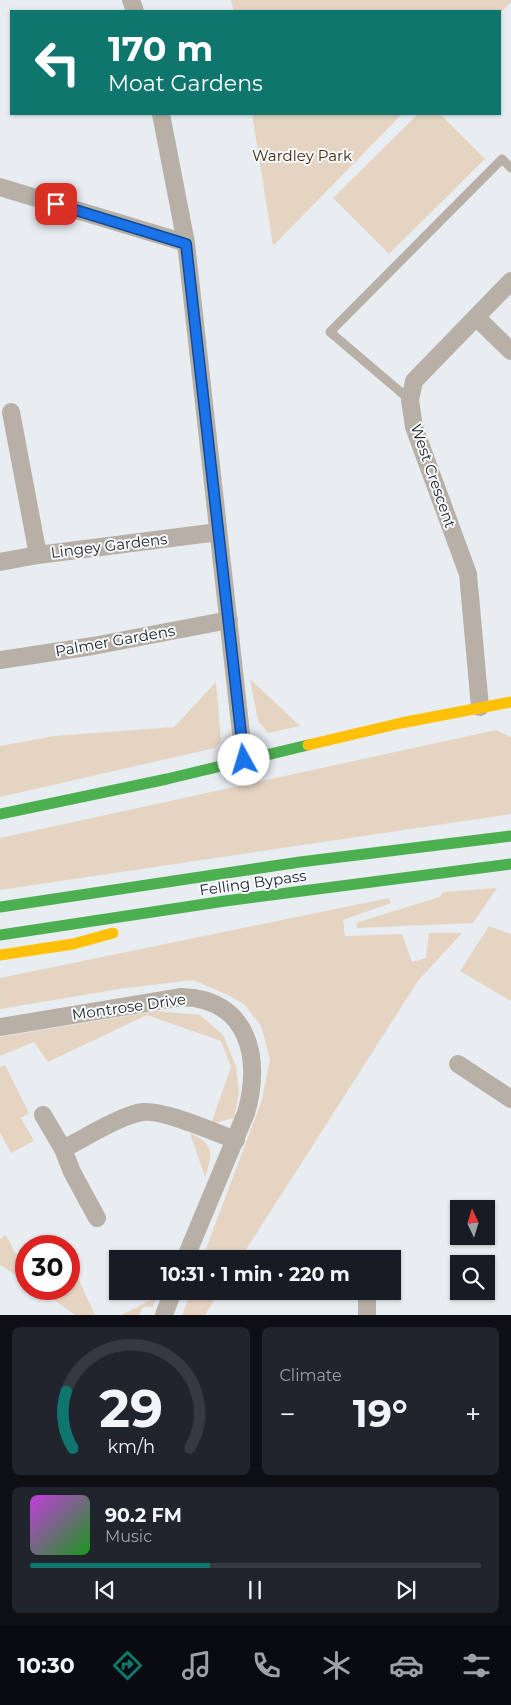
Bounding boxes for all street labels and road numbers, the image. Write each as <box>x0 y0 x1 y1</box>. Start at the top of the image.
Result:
street label: West Crescent <box>407 421 460 530</box>
street label: Lingey Gardens <box>50 529 168 562</box>
street label: Palmer Gardens <box>54 621 176 660</box>
street label: Felling Bypass <box>198 866 308 899</box>
street label: Montrose Drive <box>71 989 187 1024</box>

